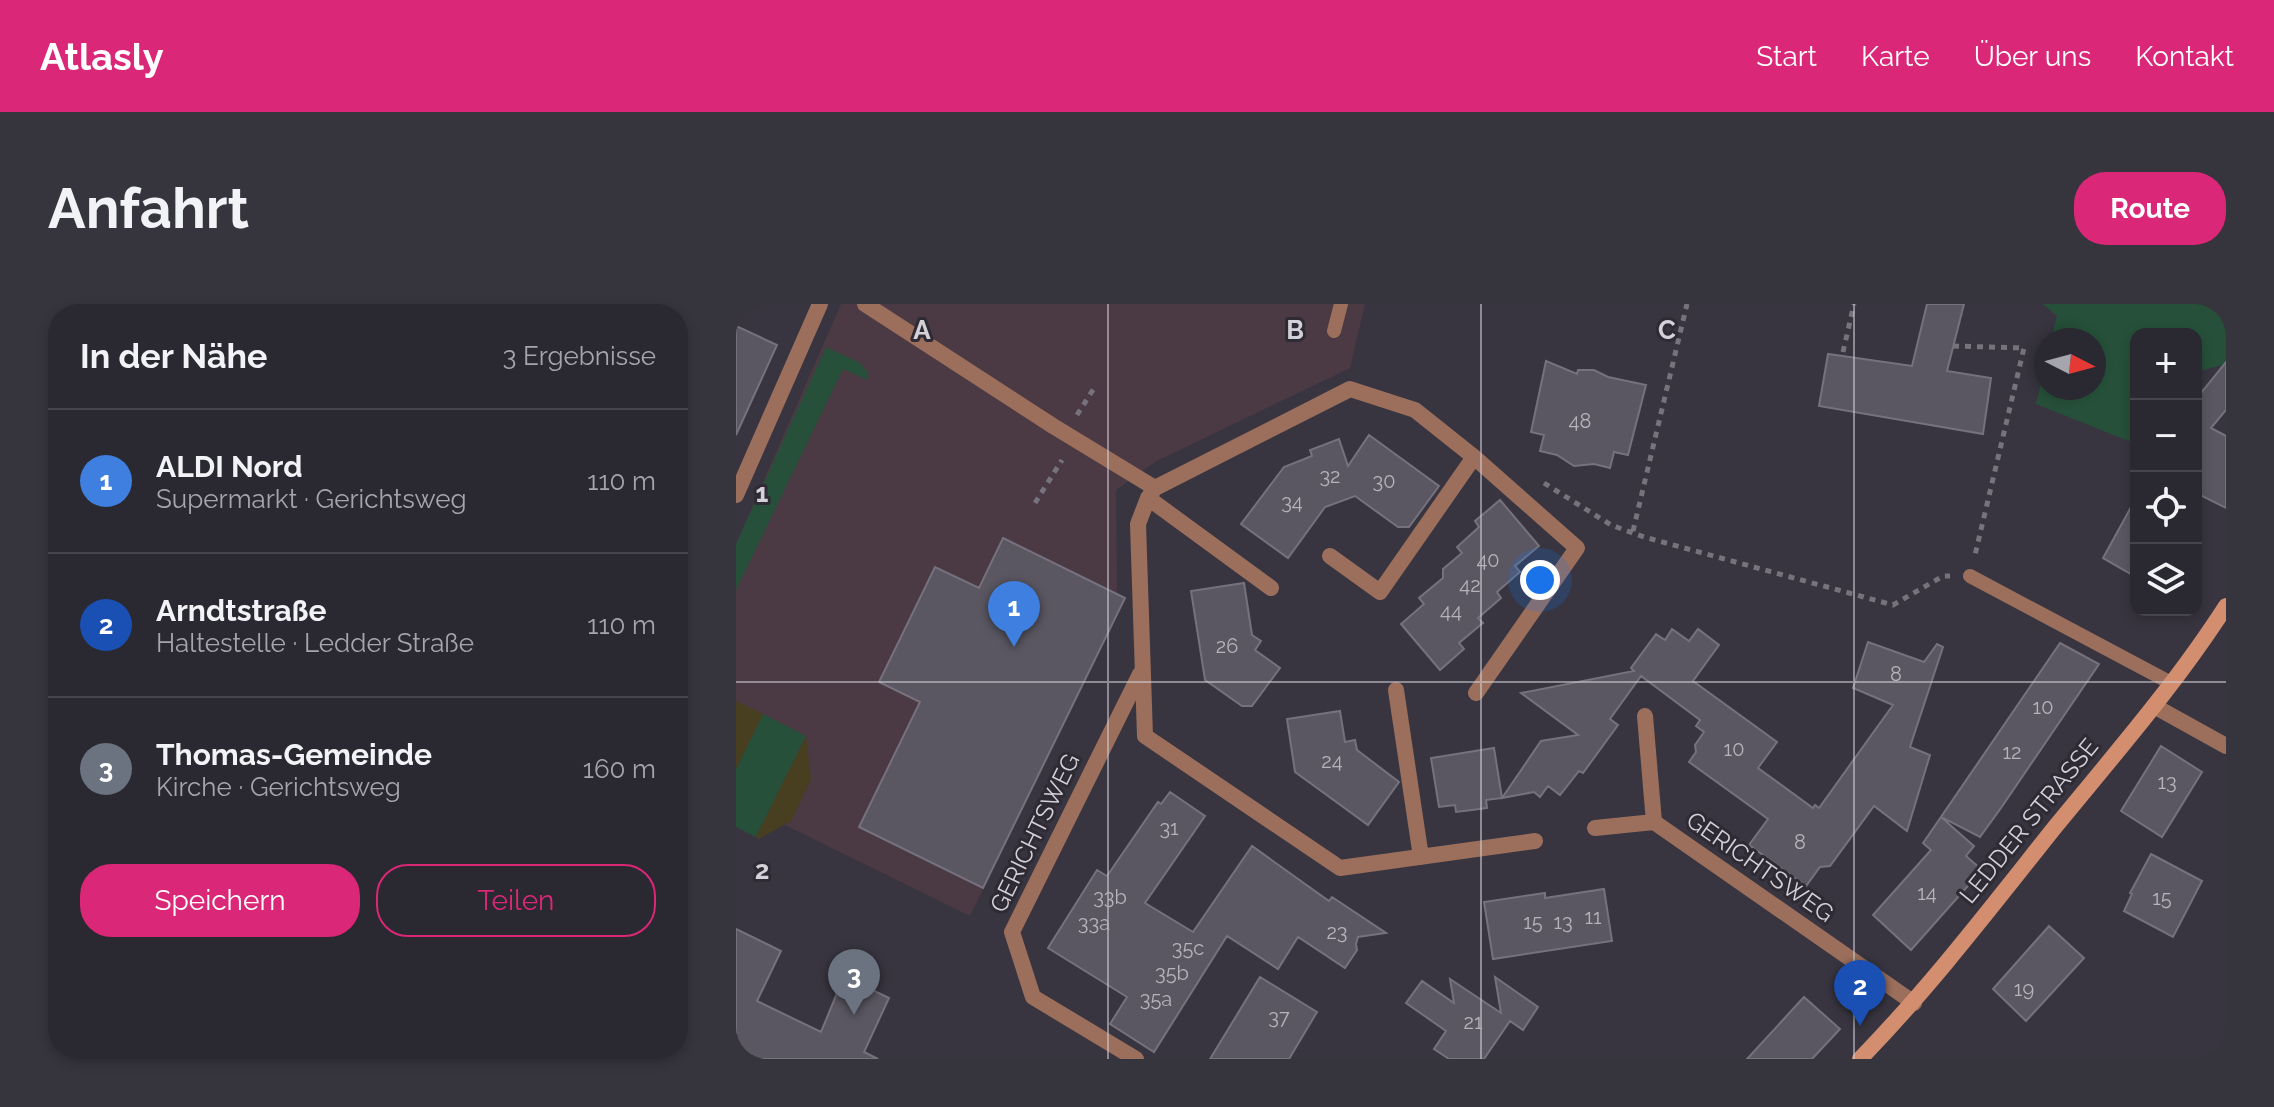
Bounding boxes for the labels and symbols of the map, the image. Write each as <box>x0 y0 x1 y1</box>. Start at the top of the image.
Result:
text: A <box>913 315 931 345</box>
text: B <box>1286 315 1304 345</box>
text: C <box>1658 315 1676 345</box>
north arrow <box>2034 328 2106 400</box>
house number: 48 <box>1569 409 1591 433</box>
house number: 32 <box>1319 464 1341 488</box>
house number: 30 <box>1373 469 1395 493</box>
text: 1 <box>756 478 769 508</box>
house number: 34 <box>1281 490 1303 514</box>
house number: 40 <box>1476 548 1500 572</box>
your location <box>1520 560 1560 600</box>
house number: 42 <box>1459 573 1481 597</box>
pin: 1 <box>988 581 1040 647</box>
house number: 44 <box>1440 599 1462 623</box>
house number: 26 <box>1216 634 1238 658</box>
house number: 8 <box>1890 662 1902 686</box>
house number: 10 <box>2033 695 2053 719</box>
street label: LEDDER STRASSE <box>1953 732 2104 909</box>
house number: 10 <box>1724 737 1744 761</box>
house number: 12 <box>2003 740 2021 764</box>
street label: GERICHTSWEG <box>984 749 1086 917</box>
house number: 24 <box>1321 749 1343 773</box>
house number: 13 <box>2157 770 2177 794</box>
street label: GERICHTSWEG <box>1681 805 1839 928</box>
house number: 31 <box>1159 816 1179 840</box>
house number: 8 <box>1794 830 1806 854</box>
text: 2 <box>755 855 769 885</box>
house number: 14 <box>1917 881 1937 905</box>
house number: 33b <box>1093 885 1127 909</box>
house number: 15 <box>2152 886 2172 910</box>
house number: 11 <box>1584 905 1602 929</box>
house number: 15 <box>1523 910 1543 934</box>
house number: 13 <box>1553 910 1573 934</box>
house number: 33a <box>1078 911 1110 935</box>
house number: 23 <box>1326 920 1348 944</box>
house number: 35c <box>1172 936 1204 960</box>
pin: 3 <box>828 949 880 1015</box>
pin: 2 <box>1834 960 1886 1026</box>
house number: 35b <box>1155 961 1189 985</box>
house number: 19 <box>2014 977 2034 1001</box>
house number: 35a <box>1140 987 1172 1011</box>
house number: 37 <box>1268 1005 1290 1029</box>
house number: 21 <box>1464 1010 1483 1034</box>

